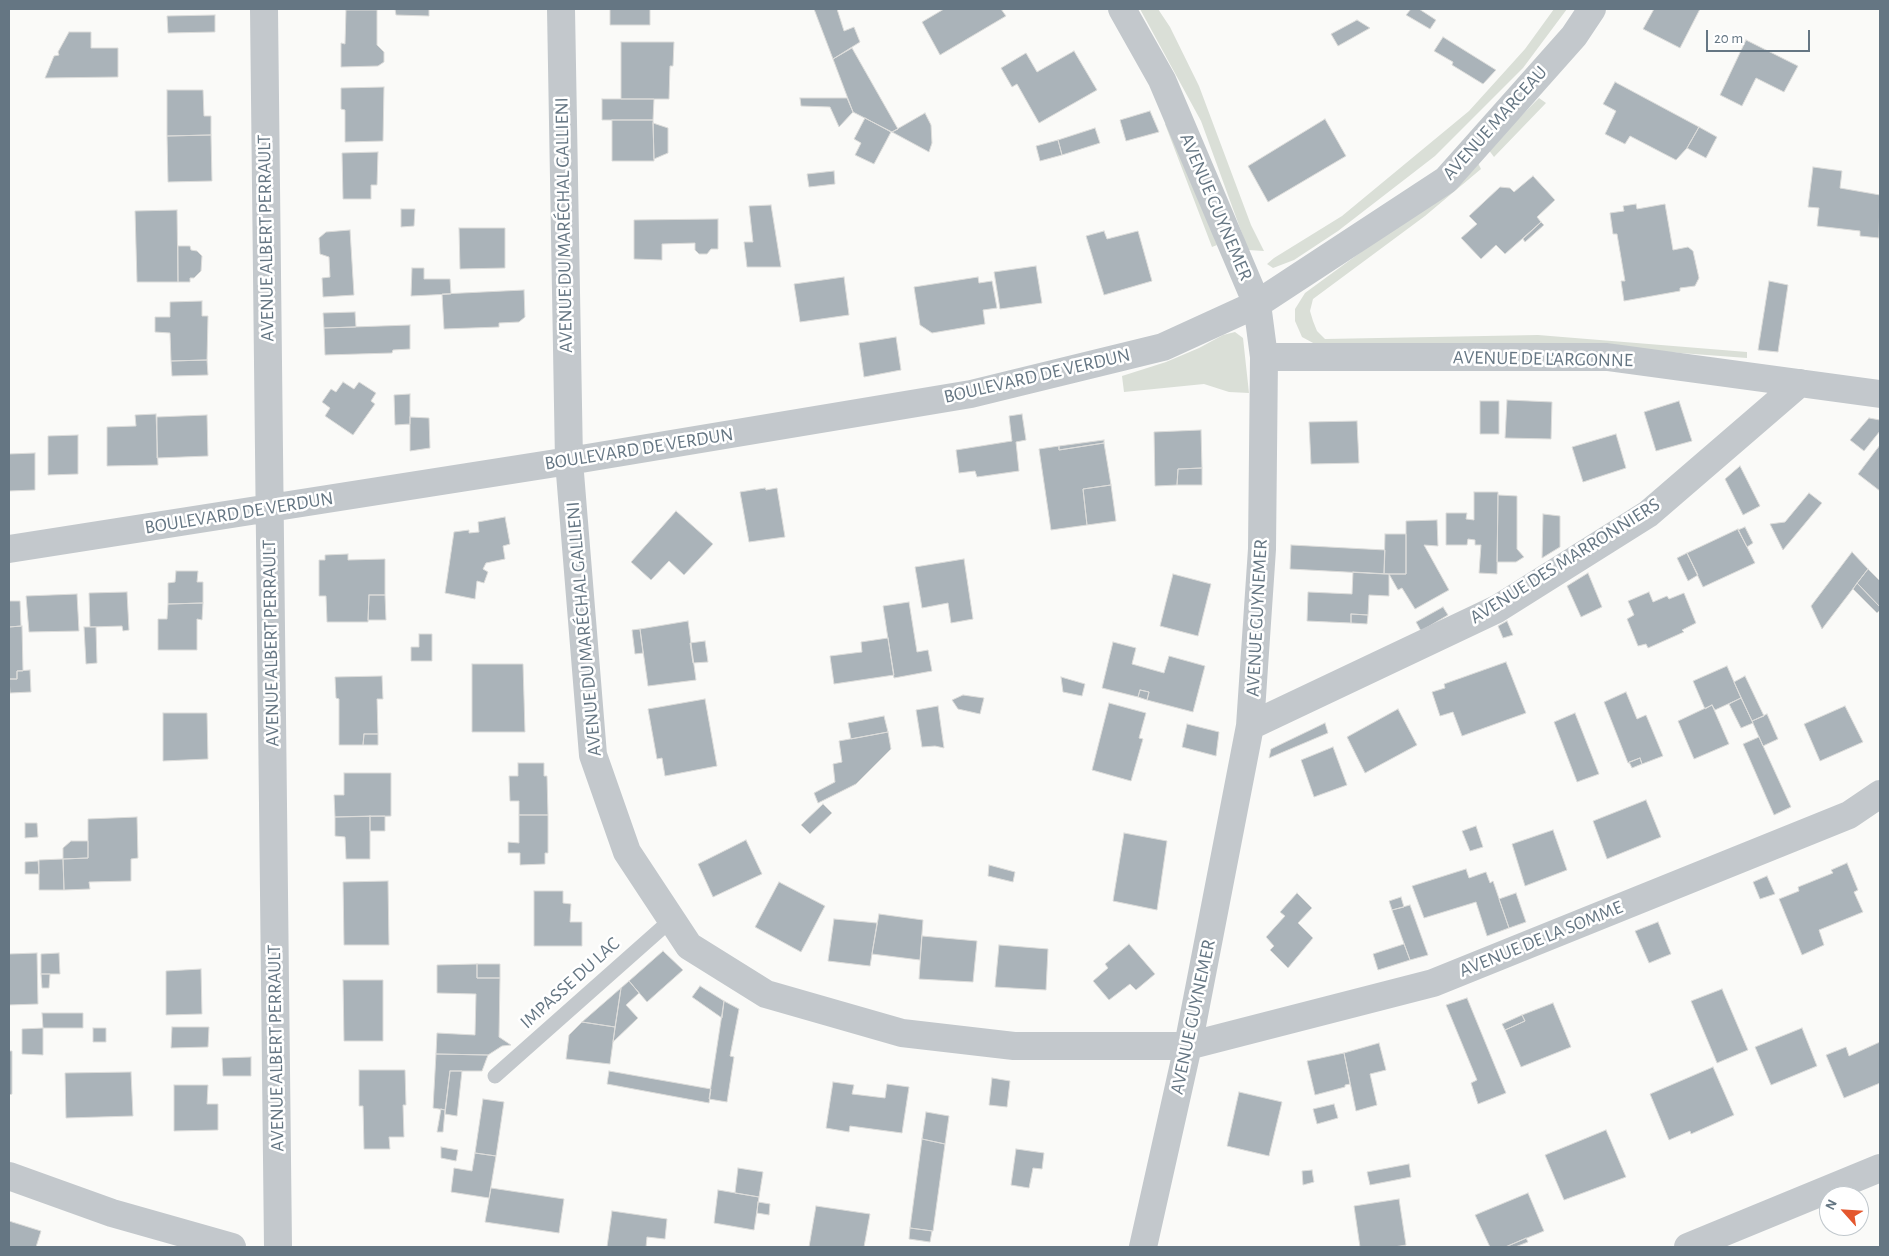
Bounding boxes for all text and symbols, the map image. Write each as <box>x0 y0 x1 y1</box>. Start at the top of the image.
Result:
scale bar <box>1709 20 1813 52</box>
text: 20 m <box>1714 31 1743 46</box>
street label: AVENUE MARCEAU <box>1438 61 1552 185</box>
street label: AVENUE DU MARÉCHAL GALLIENI <box>550 97 578 353</box>
street label: AVENUE GUYNEMER <box>1175 130 1257 284</box>
street label: AVENUE ALBERT PERRAULT <box>253 134 279 342</box>
street label: BOULEVARD DE VERDUN <box>942 343 1132 409</box>
street label: AVENUE DE L'ARGONNE <box>1453 346 1633 372</box>
street label: BOULEVARD DE VERDUN <box>543 423 735 475</box>
street label: BOULEVARD DE VERDUN <box>143 487 335 539</box>
street label: AVENUE DES MARRONNIERS <box>1466 493 1664 629</box>
street label: AVENUE DU MARÉCHAL GALLIENI <box>562 501 606 757</box>
street label: AVENUE ALBERT PERRAULT <box>258 539 284 747</box>
street label: AVENUE GUYNEMER <box>1241 539 1273 697</box>
street label: AVENUE DE LA SOMME <box>1456 896 1626 982</box>
street label: IMPASSE DU LAC <box>516 932 624 1034</box>
street label: AVENUE GUYNEMER <box>1165 937 1221 1097</box>
street label: AVENUE ALBERT PERRAULT <box>263 944 289 1152</box>
north arrow <box>1819 1186 1869 1236</box>
text: N <box>1823 1197 1840 1212</box>

